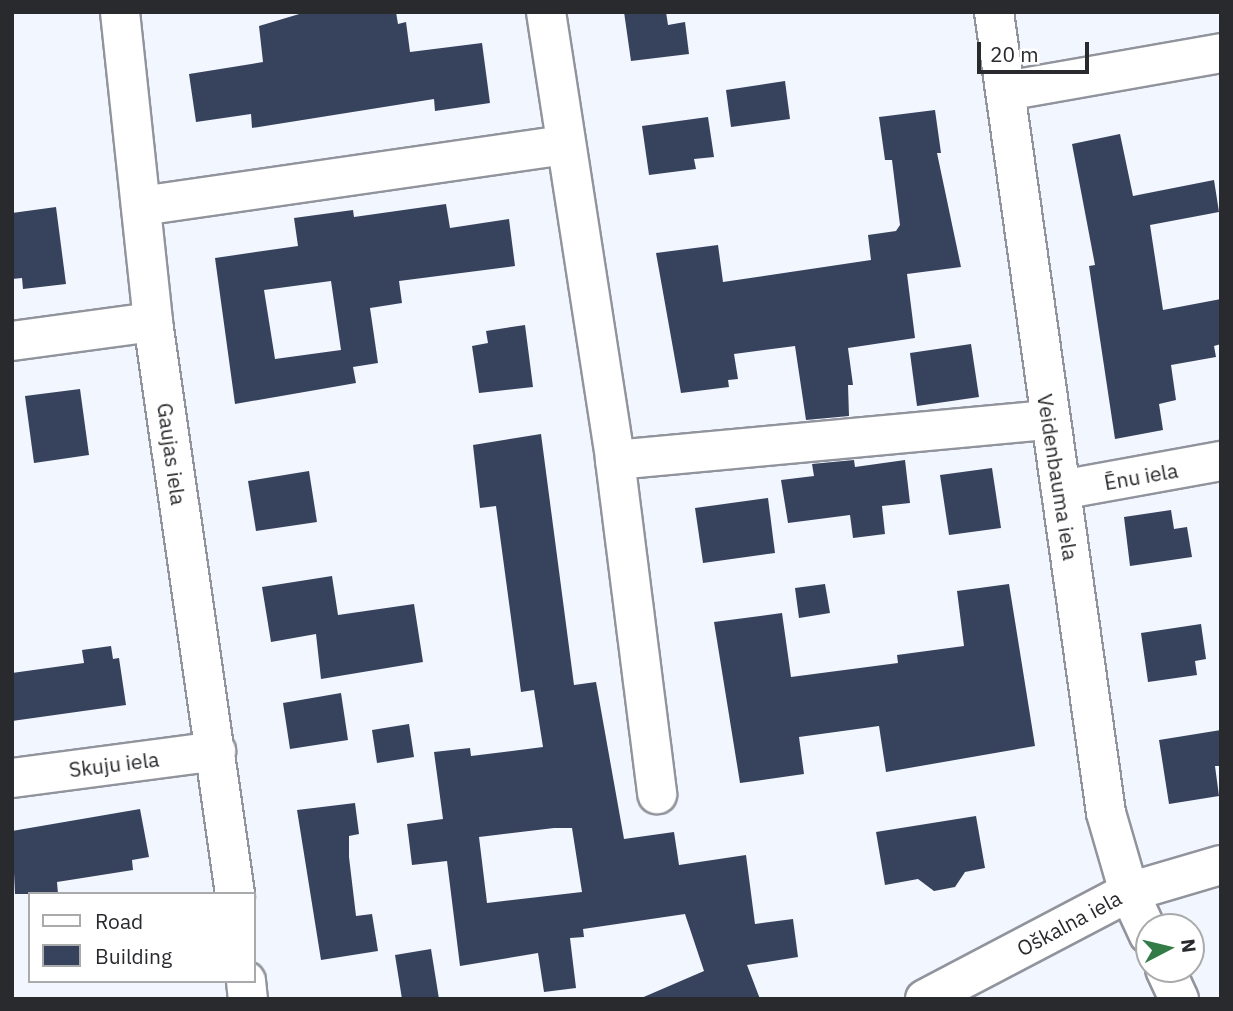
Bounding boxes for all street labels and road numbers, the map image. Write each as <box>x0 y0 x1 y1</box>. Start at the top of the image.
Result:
street label: Veidenbauma iela <box>1032 392 1084 562</box>
street label: Gaujas iela <box>152 401 192 507</box>
street label: Ēnu iela <box>1102 457 1180 495</box>
street label: Skuju iela <box>67 746 161 782</box>
street label: Oškalna iela <box>1012 885 1126 961</box>

